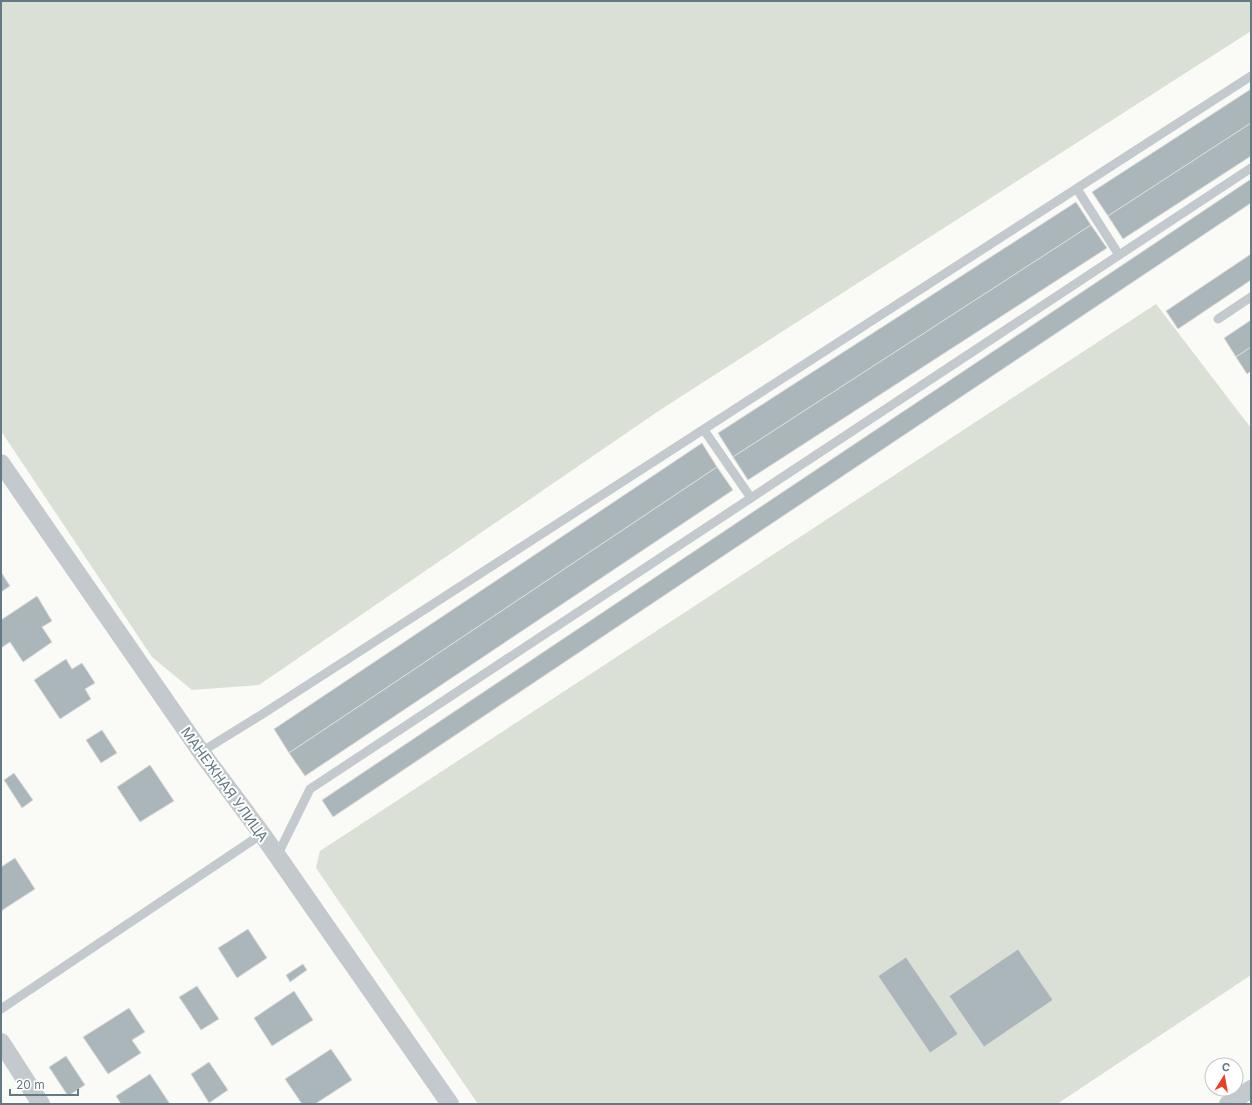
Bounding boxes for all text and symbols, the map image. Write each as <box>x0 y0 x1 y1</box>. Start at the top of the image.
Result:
street label: МАНЕЖНАЯ УЛИЦА <box>178 724 272 845</box>
north arrow <box>1204 1057 1244 1097</box>
text: С <box>1221 1060 1231 1075</box>
scale bar <box>10 1071 78 1097</box>
text: 20 m <box>16 1077 45 1092</box>

